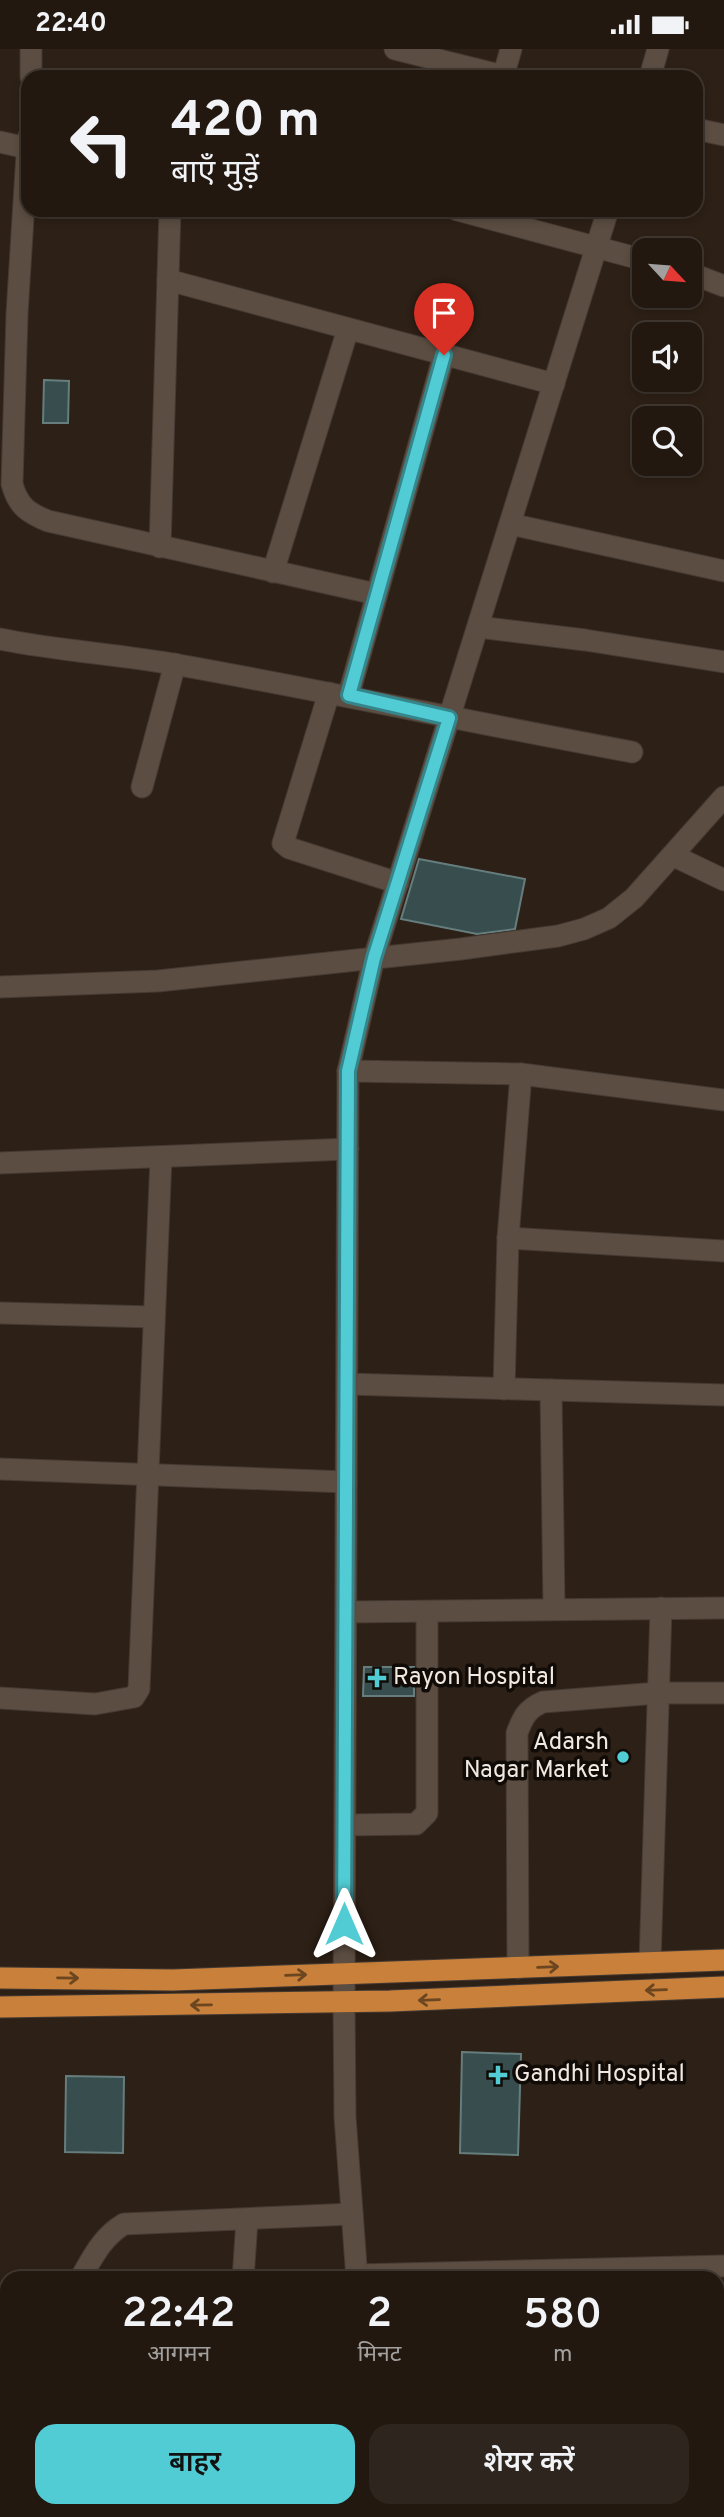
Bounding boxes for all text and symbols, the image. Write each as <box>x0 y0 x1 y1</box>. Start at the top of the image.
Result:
text: 22:40 <box>35 8 107 41</box>
text: 420 m <box>171 92 320 154</box>
icon: left <box>56 98 147 189</box>
text: बाएँ मुड़ें <box>171 154 259 194</box>
north arrow <box>632 238 702 308</box>
map controls <box>632 238 702 476</box>
pin <box>414 283 474 355</box>
icon: arrive <box>425 294 463 332</box>
button: sound <box>632 322 702 392</box>
button: search <box>632 406 702 476</box>
place label: Rayon Hospital <box>393 1663 555 1693</box>
marker: Rayon Hospital <box>367 1668 387 1688</box>
place label: Adarsh Nagar Market <box>464 1728 609 1786</box>
marker: Adarsh Nagar Market <box>615 1749 631 1765</box>
position arrow <box>307 1887 381 1961</box>
one-way arrow <box>536 1960 559 1973</box>
one-way arrow <box>284 1969 307 1982</box>
one-way arrow <box>56 1972 79 1985</box>
one-way arrow <box>645 1984 668 1997</box>
one-way arrow <box>417 1993 440 2006</box>
one-way arrow <box>190 1998 213 2012</box>
place label: Gandhi Hospital <box>514 2060 685 2090</box>
marker: Gandhi Hospital <box>488 2065 508 2085</box>
text: 22:42 <box>122 2289 236 2342</box>
text: 2 <box>367 2289 392 2342</box>
text: 580 <box>523 2290 602 2343</box>
text: आगमन <box>147 2341 210 2370</box>
text: मिनट <box>357 2341 401 2370</box>
text: m <box>553 2341 572 2370</box>
button: बाहर <box>35 2424 355 2504</box>
button: शेयर करें <box>369 2424 689 2504</box>

